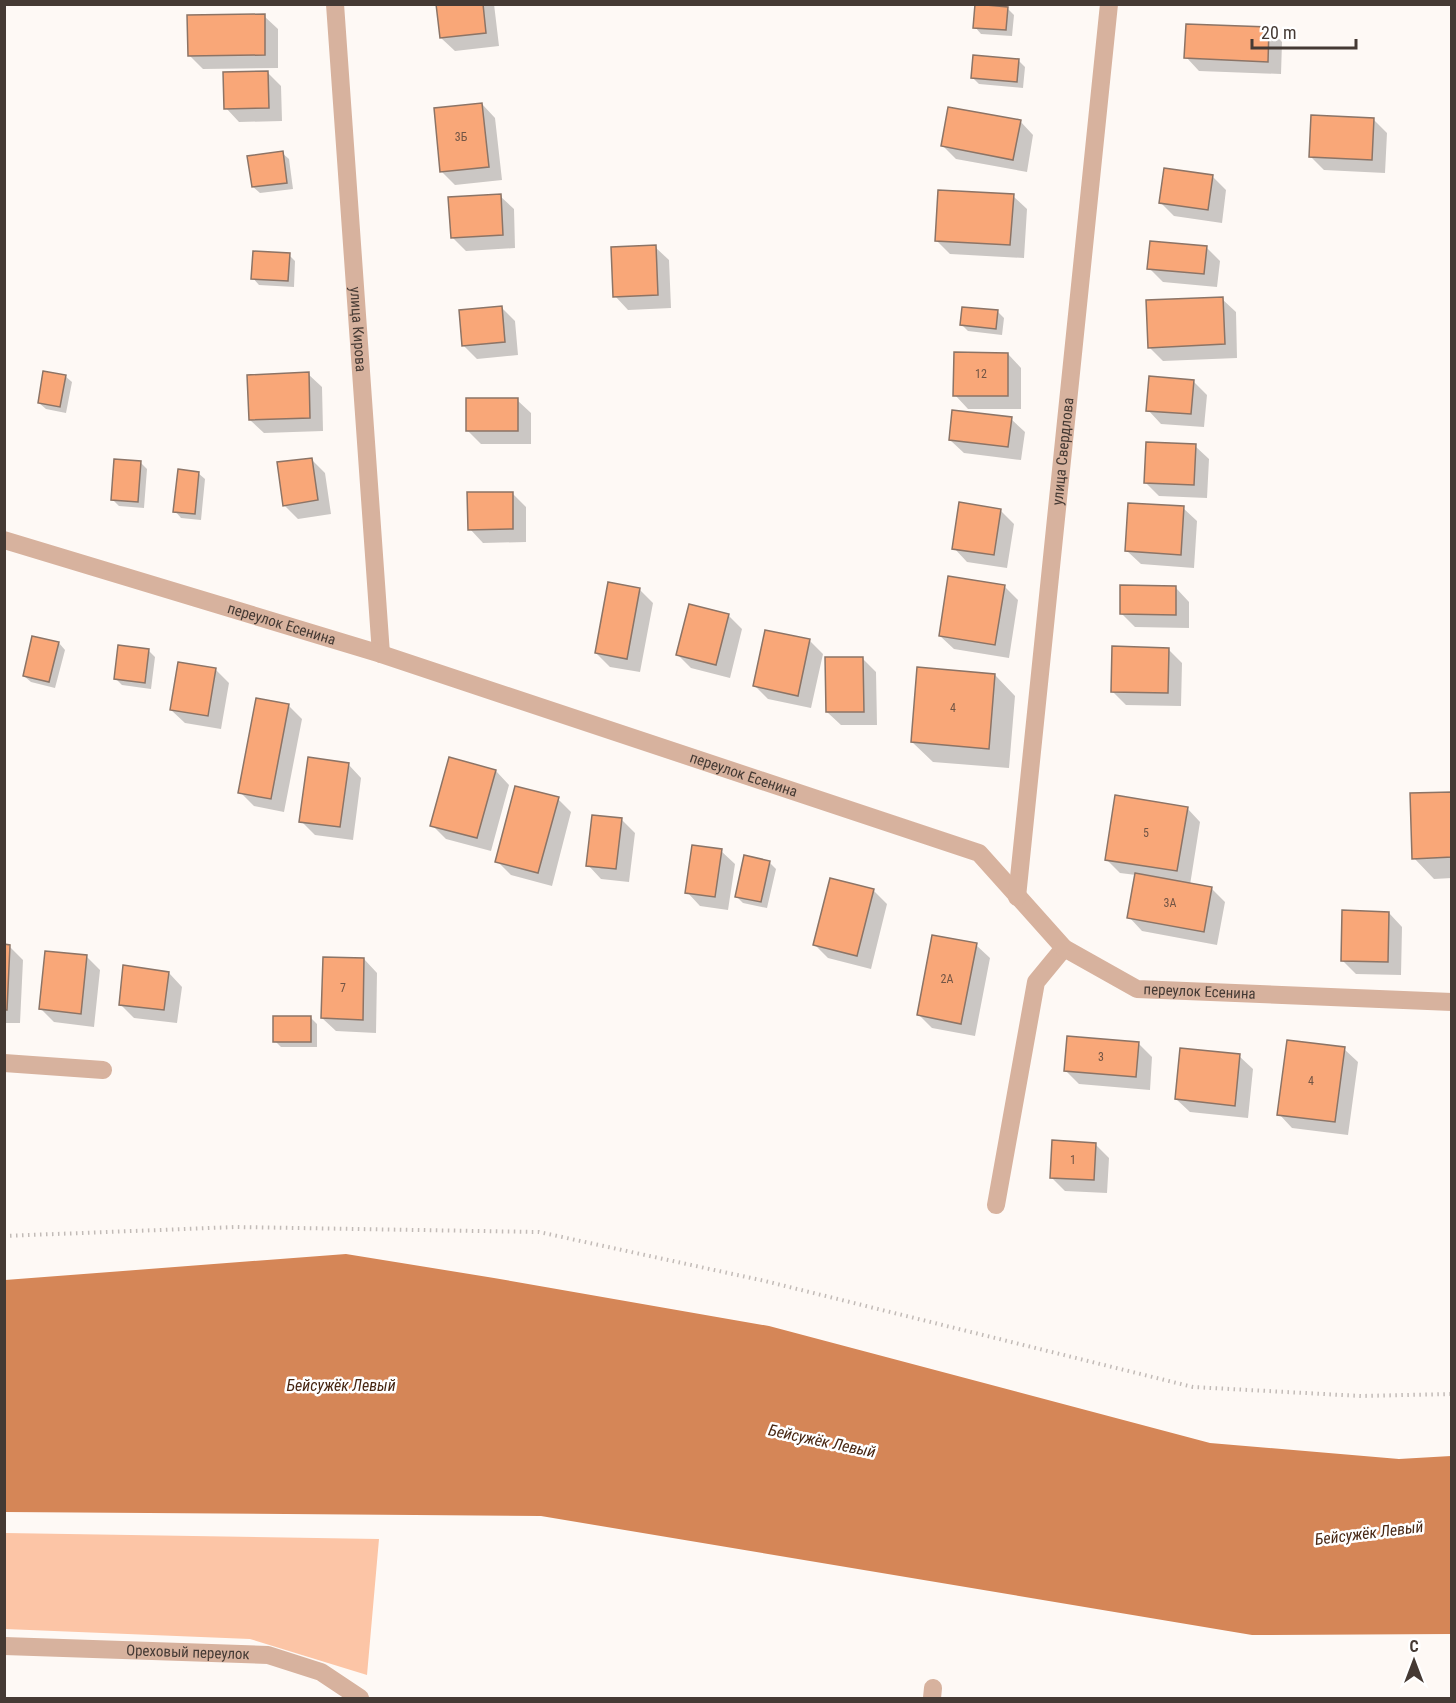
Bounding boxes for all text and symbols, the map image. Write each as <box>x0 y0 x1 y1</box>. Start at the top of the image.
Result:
scale bar <box>1252 12 1356 50</box>
text: 20 m <box>1261 22 1296 43</box>
house number: 3Б <box>455 130 468 144</box>
street label: улица Кирова <box>346 286 370 372</box>
house number: 12 <box>975 367 987 381</box>
street label: улица Свердлова <box>1048 397 1077 506</box>
street label: переулок Есенина <box>225 599 338 649</box>
house number: 4 <box>950 701 956 715</box>
street label: переулок Есенина <box>688 748 800 801</box>
house number: 5 <box>1143 826 1149 840</box>
house number: 3А <box>1164 896 1177 910</box>
house number: 2А <box>941 972 954 986</box>
street label: переулок Есенина <box>1143 980 1256 1003</box>
house number: 7 <box>340 981 346 995</box>
house number: 3 <box>1098 1050 1104 1064</box>
house number: 4 <box>1308 1074 1314 1088</box>
house number: 1 <box>1070 1153 1076 1167</box>
water label: Бейсужёк Левый <box>286 1376 396 1395</box>
water label: Бейсужёк Левый <box>767 1420 877 1462</box>
water label: Бейсужёк Левый <box>1314 1517 1424 1549</box>
north arrow <box>1384 1631 1444 1691</box>
text: С <box>1409 1637 1419 1656</box>
street label: Ореховый переулок <box>126 1641 250 1663</box>

